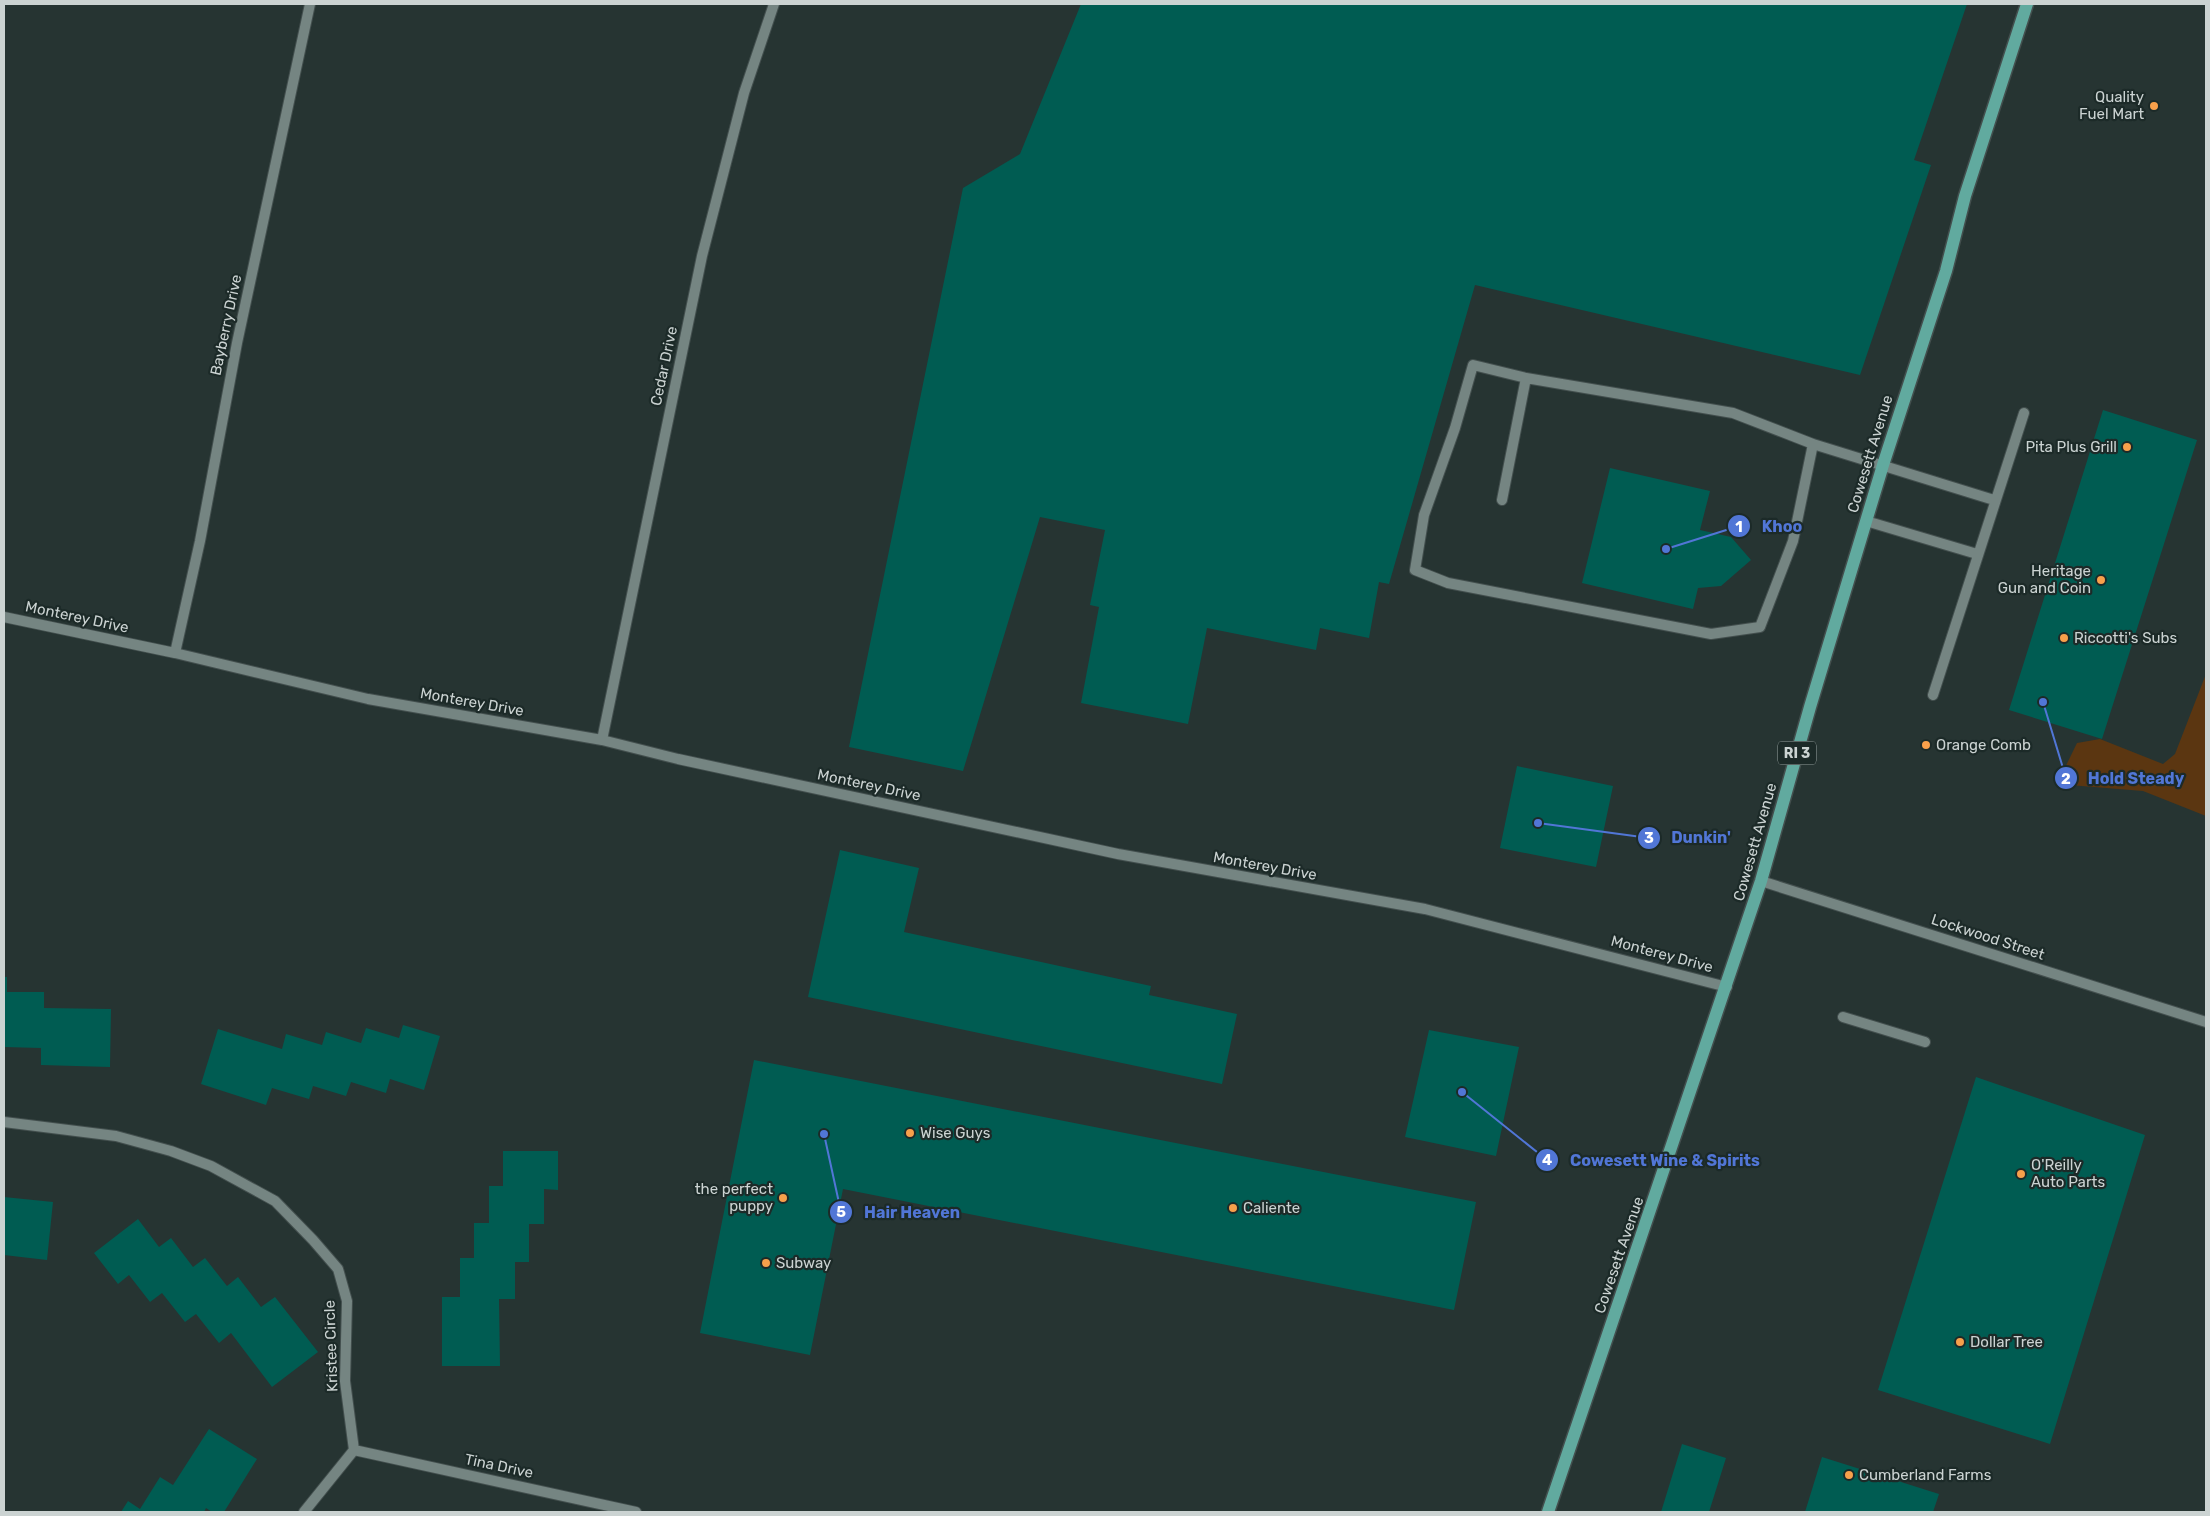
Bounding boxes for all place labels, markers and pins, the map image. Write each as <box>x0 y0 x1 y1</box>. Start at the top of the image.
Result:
place label: Quality Fuel Mart <box>2079 88 2144 123</box>
marker: Quality Fuel Mart <box>2148 100 2160 112</box>
place label: Pita Plus Grill <box>2025 438 2117 456</box>
marker: Pita Plus Grill <box>2121 441 2133 453</box>
callout: Khoo <box>1727 511 1812 542</box>
place label: Heritage Gun and Coin <box>1998 562 2091 597</box>
marker: Heritage Gun and Coin <box>2095 574 2107 586</box>
place label: Riccotti's Subs <box>2074 629 2177 647</box>
marker: Riccotti's Subs <box>2058 632 2070 644</box>
place label: Orange Comb <box>1936 736 2031 754</box>
marker: Orange Comb <box>1920 739 1932 751</box>
callout: Hold Steady <box>2053 763 2194 794</box>
callout: Dunkin' <box>1636 822 1741 853</box>
place label: Wise Guys <box>920 1124 991 1142</box>
marker: Wise Guys <box>904 1127 916 1139</box>
callout: Cowesett Wine & Spirits <box>1535 1144 1769 1175</box>
place label: O'Reilly Auto Parts <box>2031 1156 2105 1191</box>
marker: O'Reilly Auto Parts <box>2015 1168 2027 1180</box>
place label: the perfect puppy <box>695 1180 773 1215</box>
marker: the perfect puppy <box>777 1192 789 1204</box>
callout: Hair Heaven <box>829 1197 970 1228</box>
place label: Caliente <box>1243 1199 1300 1217</box>
marker: Caliente <box>1227 1202 1239 1214</box>
place label: Subway <box>776 1254 831 1272</box>
marker: Subway <box>760 1257 772 1269</box>
place label: Dollar Tree <box>1970 1333 2043 1351</box>
marker: Dollar Tree <box>1954 1336 1966 1348</box>
place label: Cumberland Farms <box>1859 1466 1992 1484</box>
marker: Cumberland Farms <box>1843 1469 1855 1481</box>

